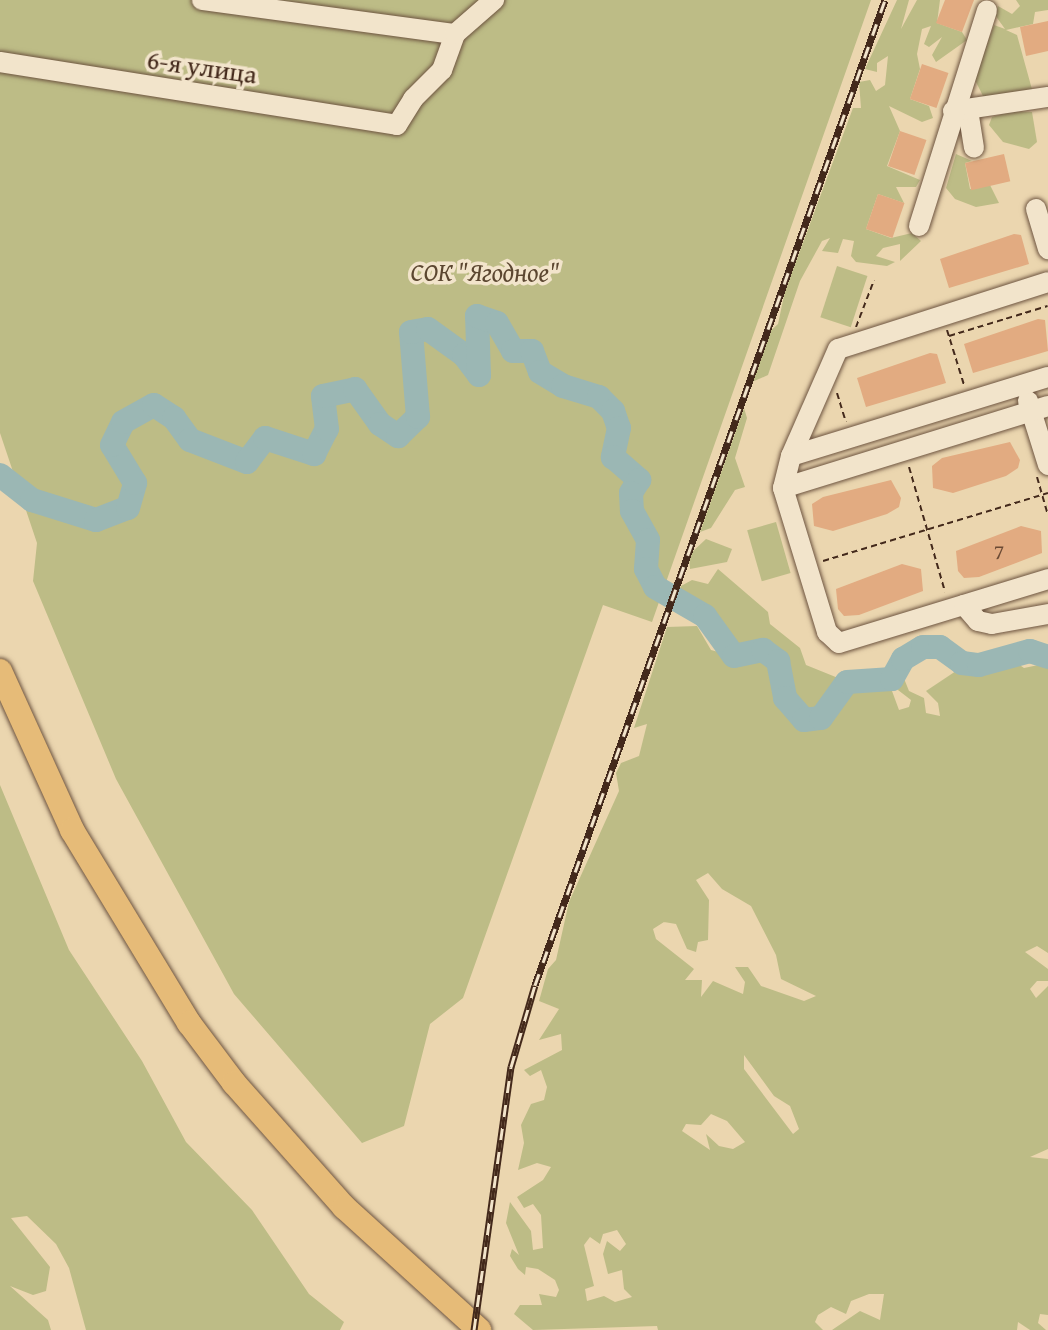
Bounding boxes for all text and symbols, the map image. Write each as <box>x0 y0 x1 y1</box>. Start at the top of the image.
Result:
street label: 6-я улица <box>145 44 259 90</box>
park label: СОК "Ягодное" <box>411 256 559 288</box>
house number: 7 <box>994 539 1004 565</box>

